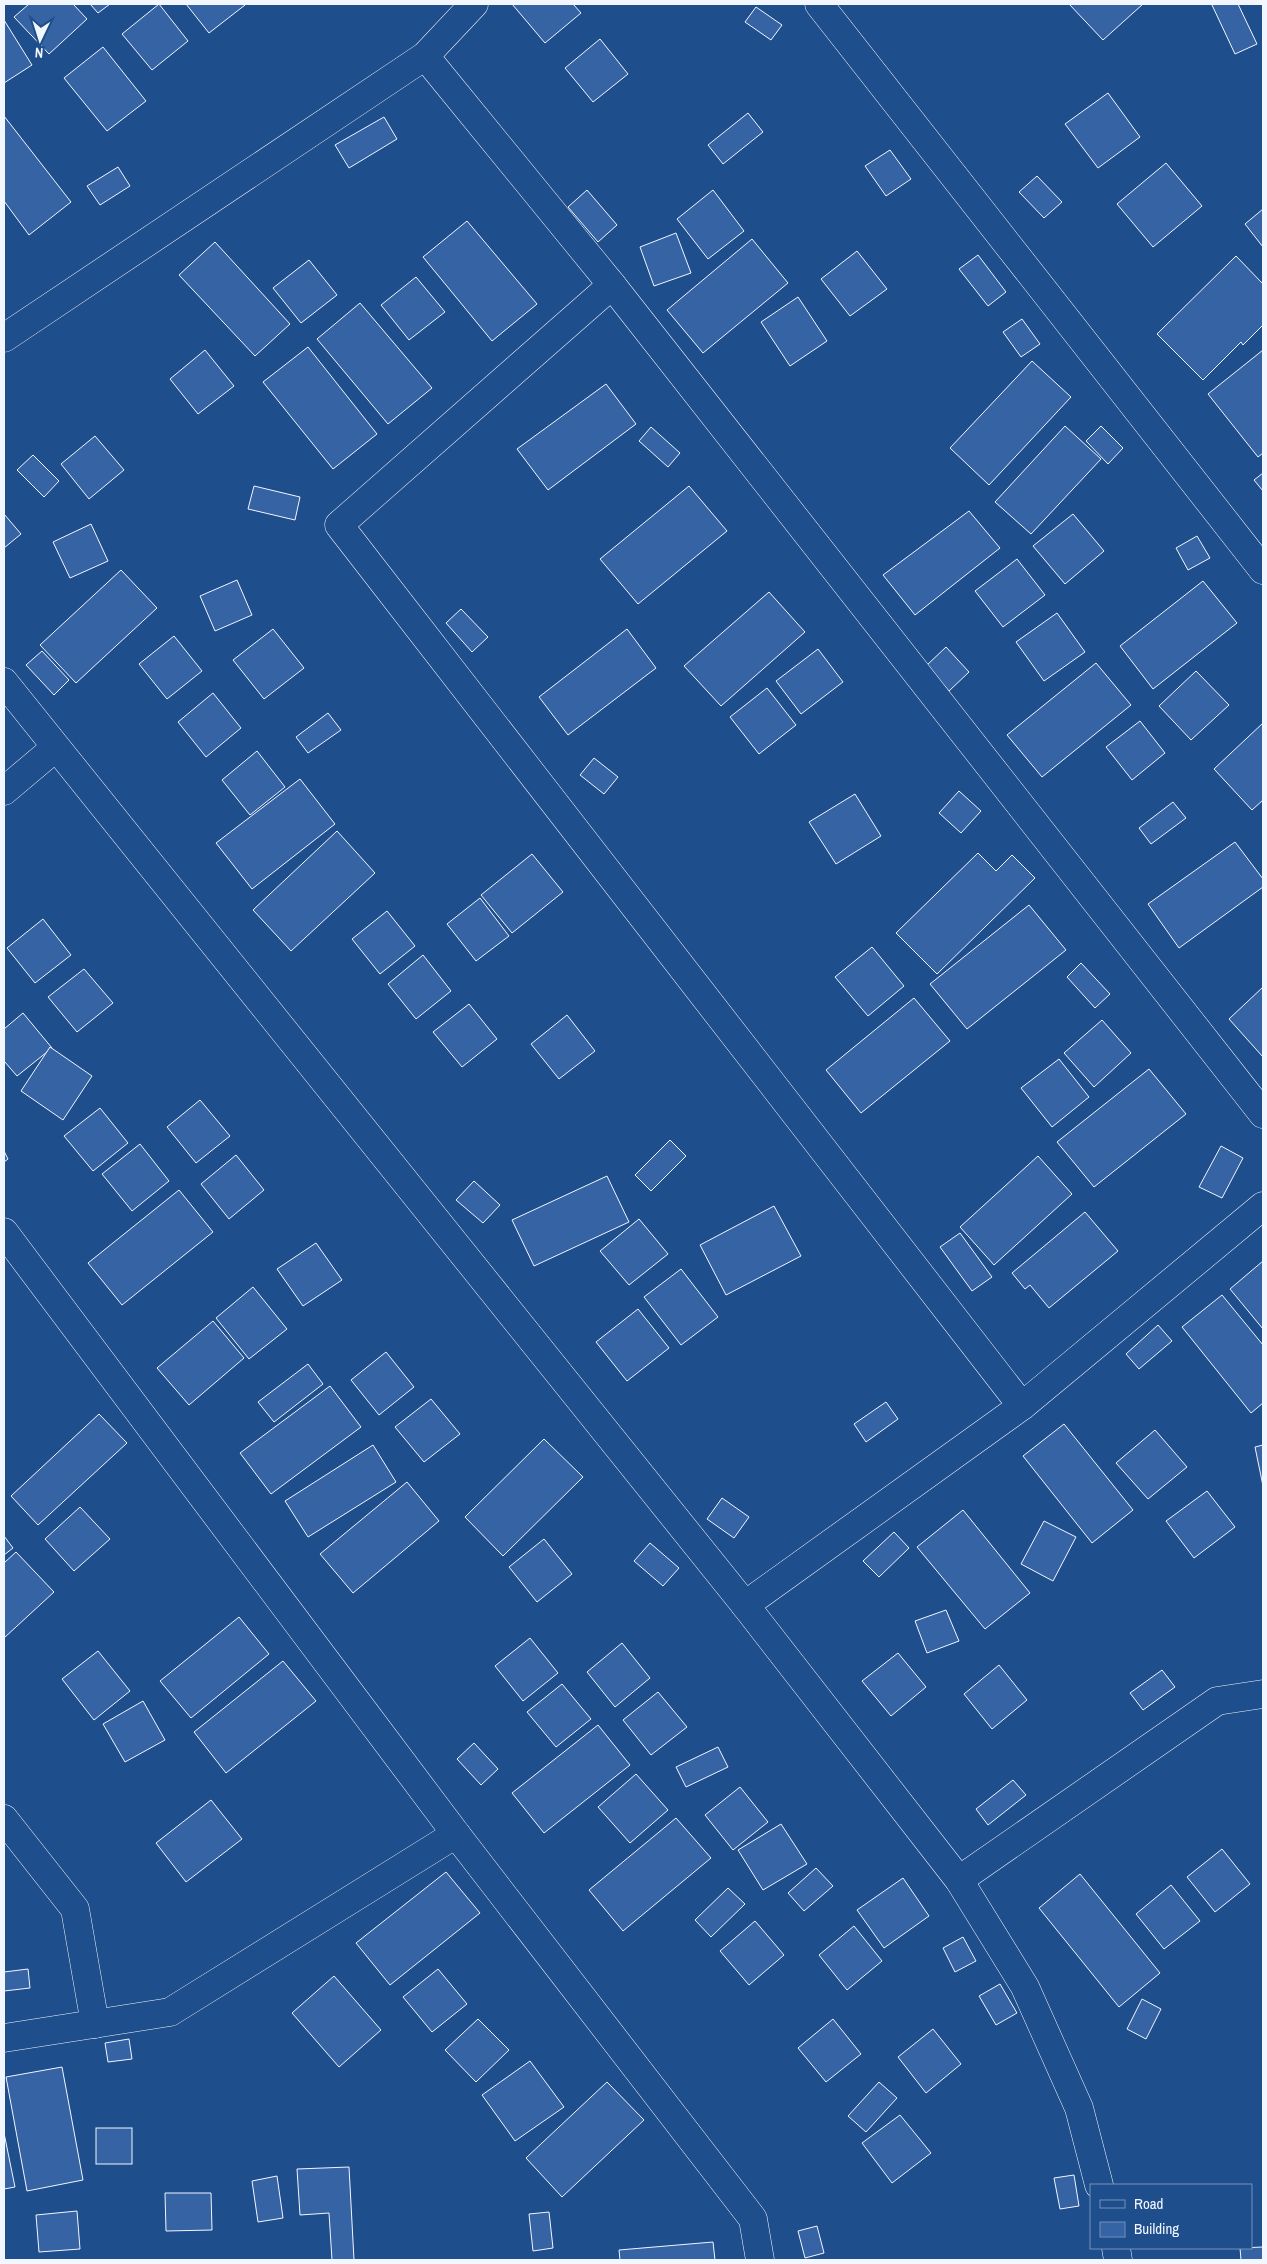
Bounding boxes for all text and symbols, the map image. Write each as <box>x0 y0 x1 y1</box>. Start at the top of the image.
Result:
north arrow <box>15 15 65 65</box>
text: N <box>34 44 44 62</box>
legend <box>1090 2184 1252 2249</box>
text: Road <box>1134 2193 1163 2214</box>
text: Building <box>1134 2218 1179 2239</box>

